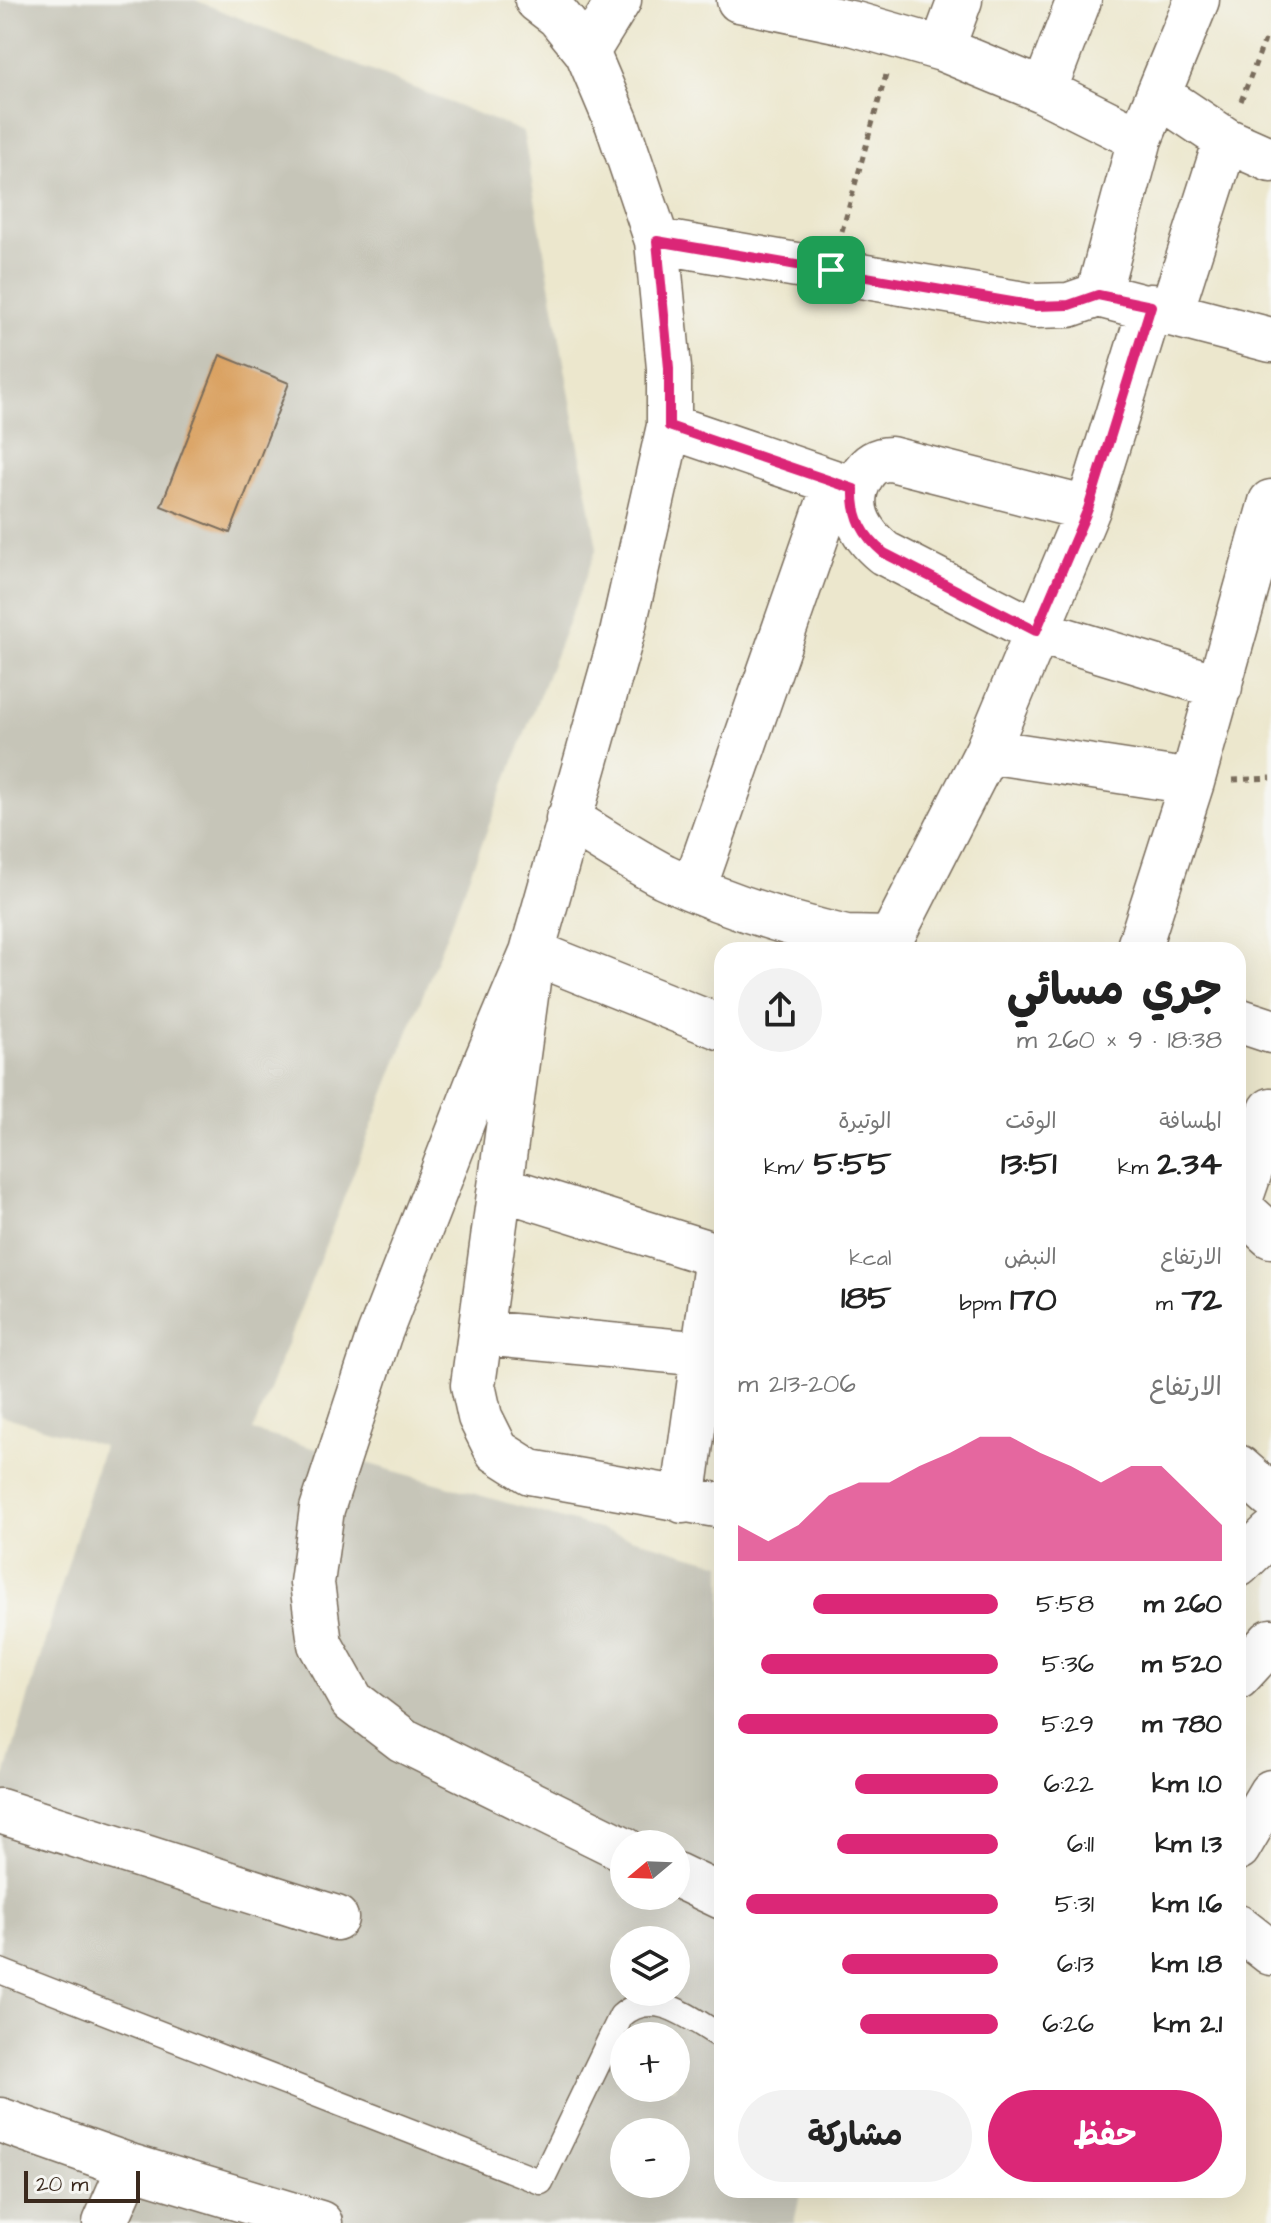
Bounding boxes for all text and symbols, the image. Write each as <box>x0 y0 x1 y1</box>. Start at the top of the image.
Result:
pin <box>797 236 865 304</box>
icon: arrive <box>809 248 853 292</box>
text: جري مسائي <box>1007 961 1222 1022</box>
button: share <box>738 968 822 1052</box>
text: 18:38 · 9 × 260 m <box>1017 1022 1222 1058</box>
text: الوتيرة <box>838 1106 891 1137</box>
text: الوقت <box>1005 1106 1057 1137</box>
text: المسافة <box>1159 1106 1222 1137</box>
text: 5:55 <box>813 1140 891 1188</box>
text: 13:51 <box>1001 1140 1057 1188</box>
text: 2.34 <box>1157 1140 1222 1188</box>
text: /km <box>764 1152 813 1183</box>
text: km <box>1118 1152 1157 1183</box>
text: النبض <box>1004 1242 1057 1273</box>
text: الارتفاع <box>1160 1242 1222 1273</box>
text: kcal <box>849 1243 891 1274</box>
text: 185 <box>841 1274 891 1322</box>
text: 170 <box>1010 1276 1057 1324</box>
text: 72 <box>1182 1276 1222 1324</box>
text: bpm <box>959 1288 1010 1319</box>
text: m <box>1156 1288 1182 1319</box>
text: 206–213 m <box>738 1366 856 1402</box>
text: الارتفاع <box>1149 1369 1222 1405</box>
text: 5:58 <box>1036 1586 1094 1622</box>
text: 260 m <box>1144 1586 1222 1622</box>
text: 5:36 <box>1042 1646 1094 1682</box>
text: 520 m <box>1142 1646 1222 1682</box>
text: 5:29 <box>1042 1706 1094 1742</box>
text: 780 m <box>1142 1706 1222 1742</box>
text: 6:22 <box>1044 1766 1094 1802</box>
text: 1.0 km <box>1152 1766 1222 1802</box>
text: 6:11 <box>1067 1826 1094 1862</box>
text: 1.3 km <box>1155 1826 1222 1862</box>
north arrow <box>610 1830 690 1910</box>
map controls <box>610 1830 690 2198</box>
text: 5:31 <box>1055 1886 1094 1922</box>
text: 1.6 km <box>1152 1886 1222 1922</box>
button: layers <box>610 1926 690 2006</box>
text: 6:13 <box>1057 1946 1094 1982</box>
text: 1.8 km <box>1152 1946 1222 1982</box>
text: 6:26 <box>1042 2006 1094 2042</box>
text: 2.1 km <box>1153 2006 1222 2042</box>
button: + <box>610 2022 690 2102</box>
button: مشاركة <box>738 2090 972 2182</box>
button: حفظ <box>988 2090 1222 2182</box>
button: − <box>610 2118 690 2198</box>
scale bar <box>24 2167 140 2203</box>
text: 20 m <box>36 2169 88 2200</box>

